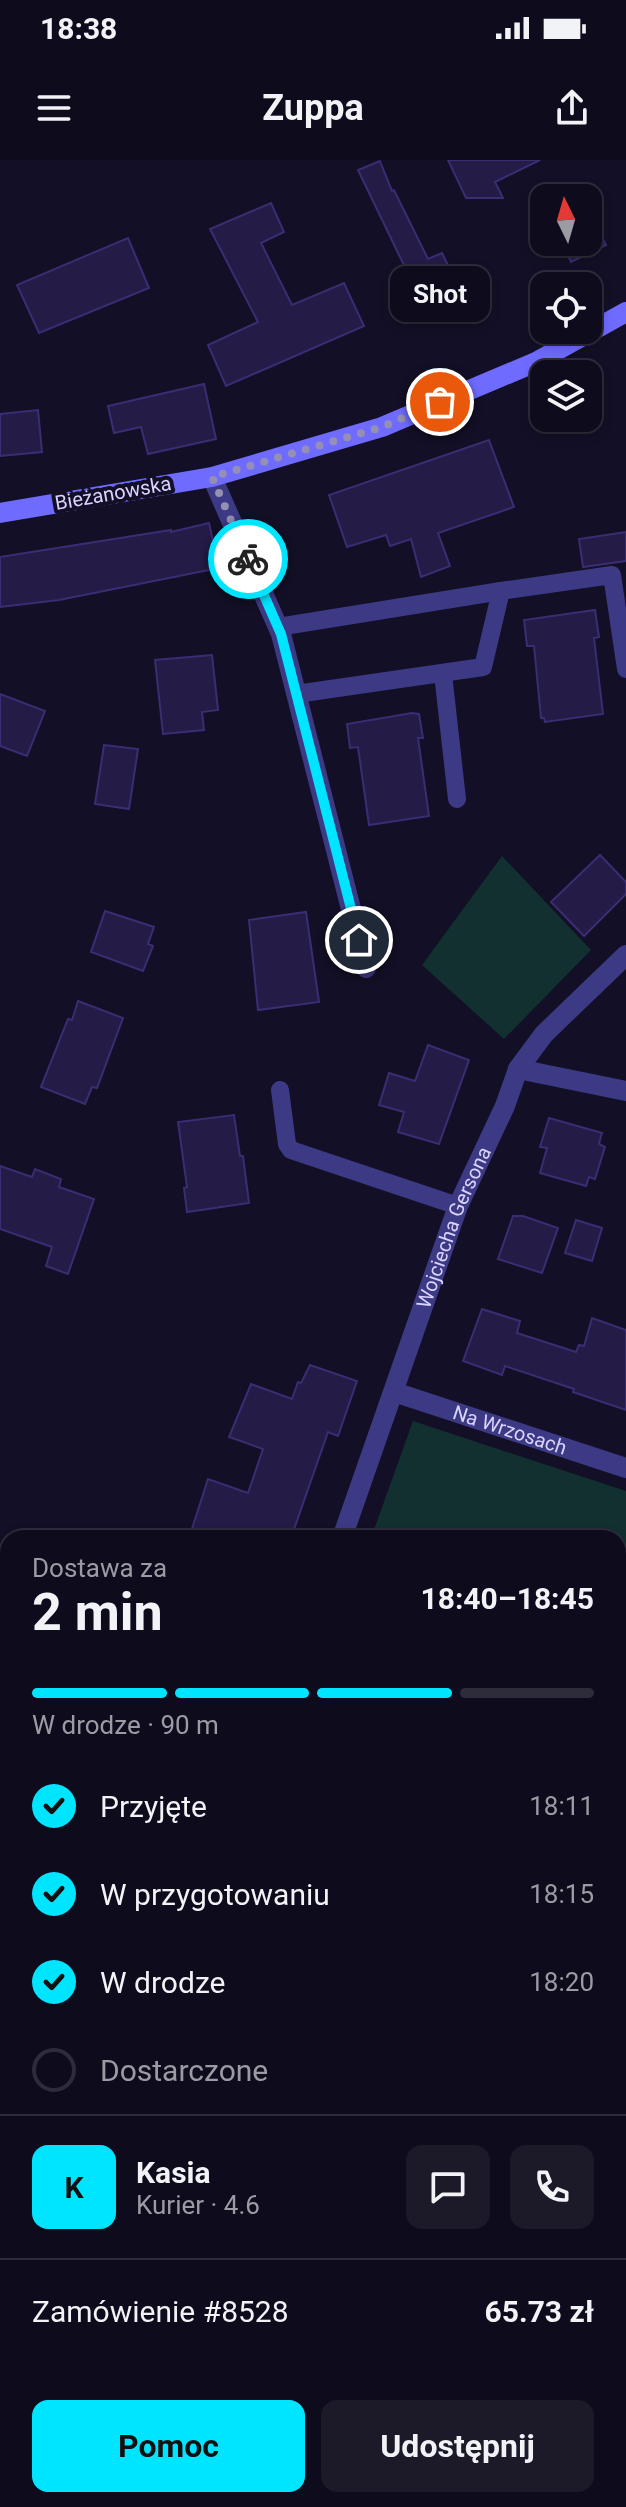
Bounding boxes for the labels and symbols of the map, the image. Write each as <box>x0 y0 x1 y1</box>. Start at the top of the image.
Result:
north arrow <box>530 184 602 256</box>
callout: Shot <box>390 266 490 322</box>
pin <box>406 368 474 436</box>
street label: Bieżanowska <box>53 471 173 515</box>
courier <box>208 519 288 599</box>
pin <box>325 906 393 974</box>
street label: Wojciecha Gersona <box>411 1143 496 1311</box>
street label: Na Wrzosach <box>450 1400 570 1460</box>

